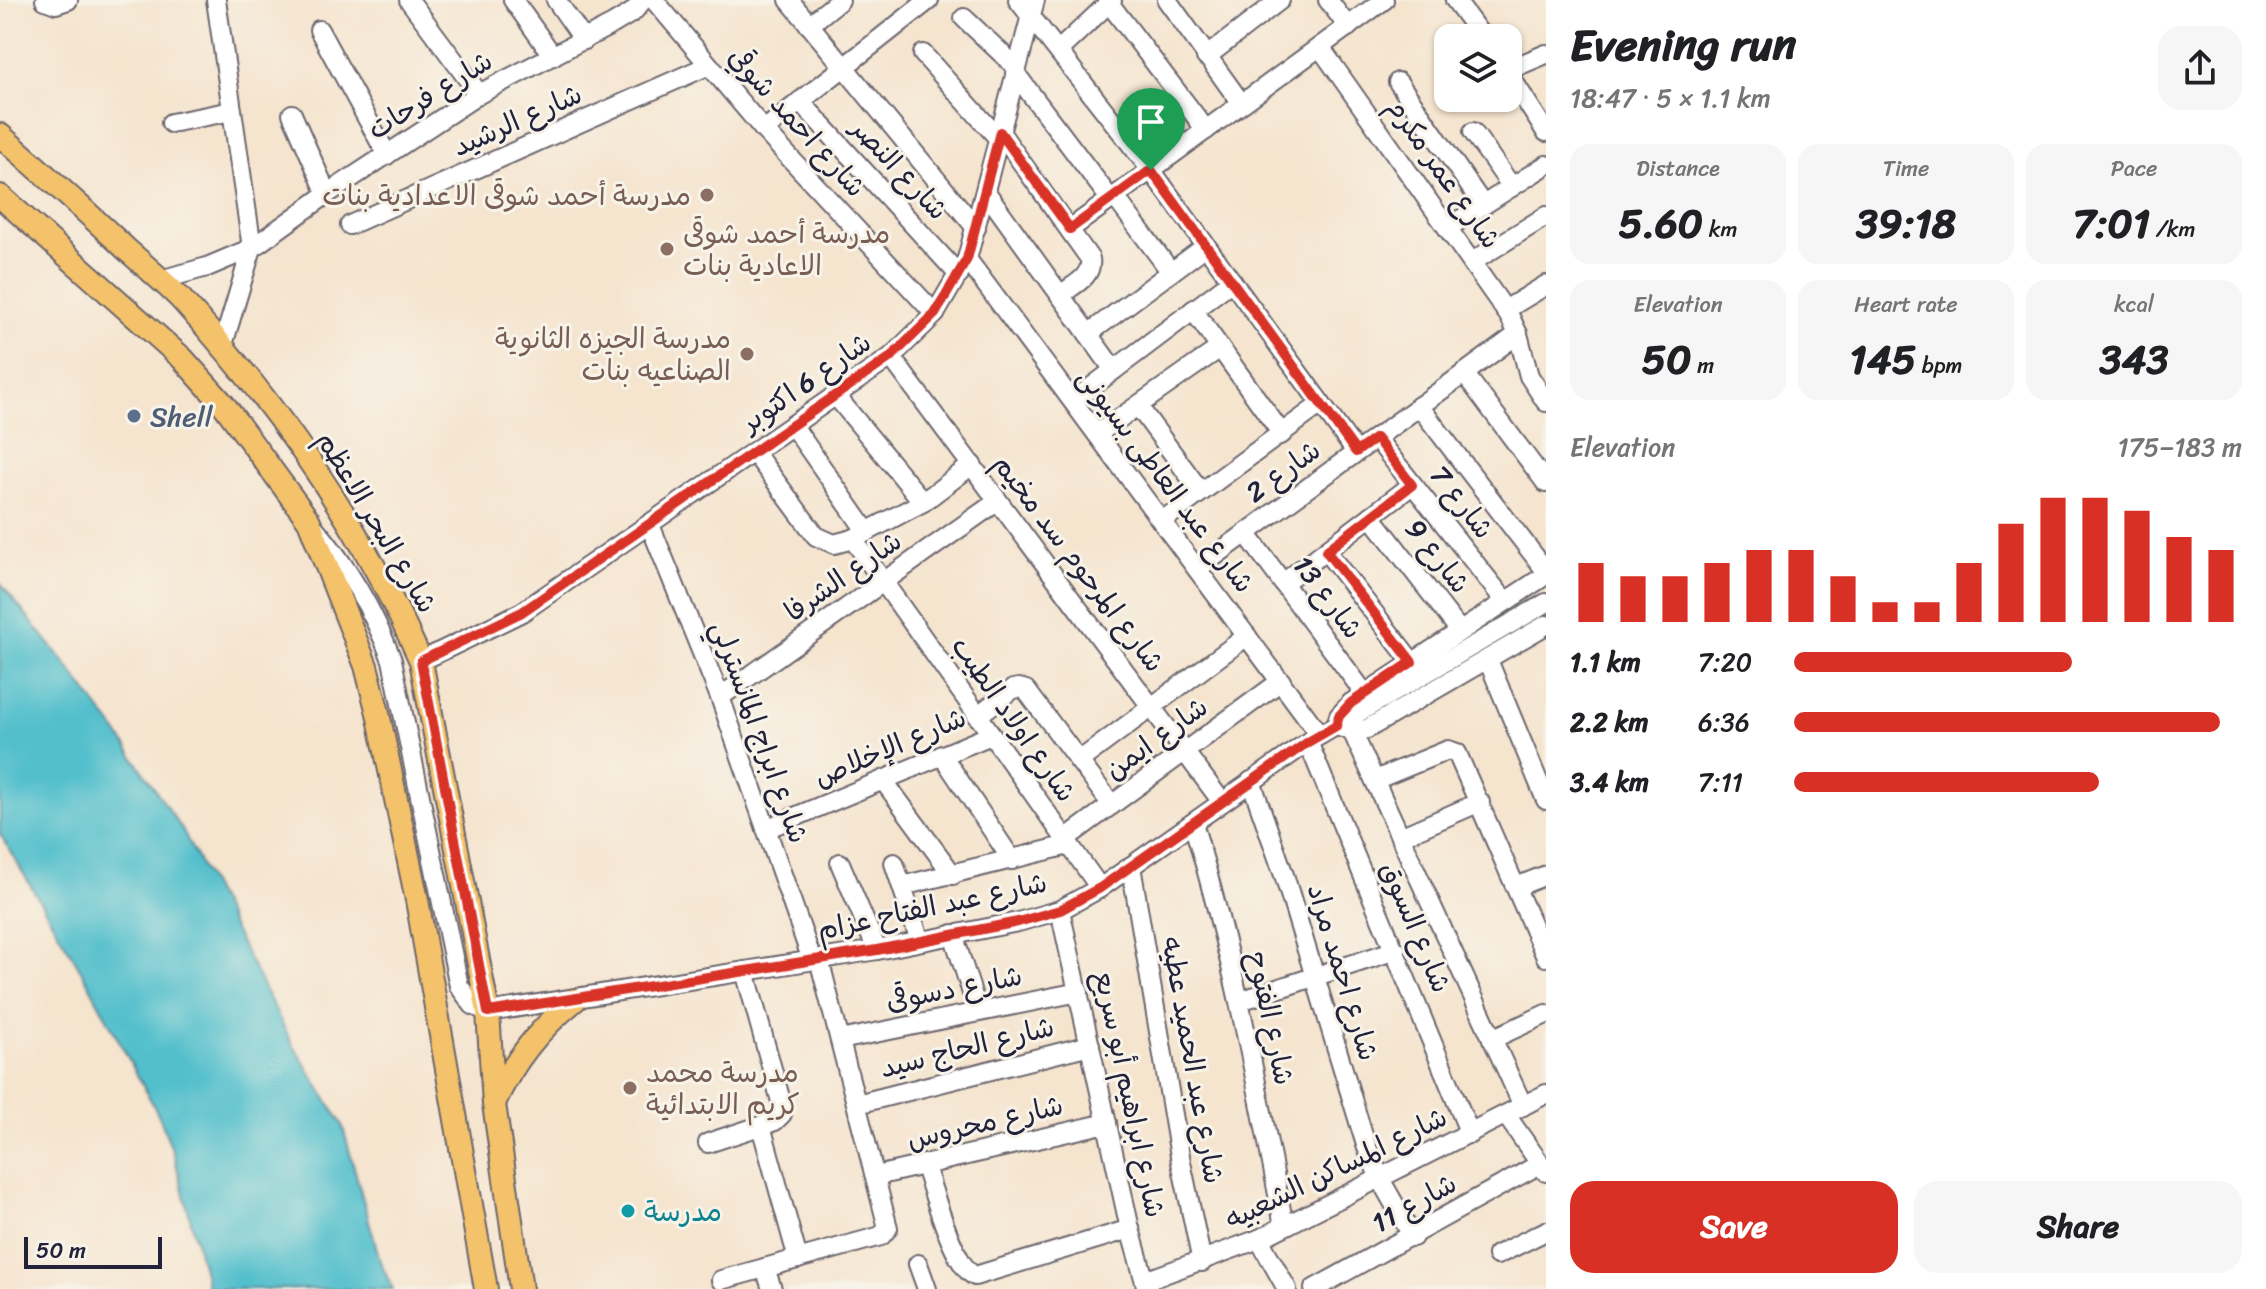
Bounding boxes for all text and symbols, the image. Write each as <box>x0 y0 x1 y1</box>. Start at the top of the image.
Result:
text: Evening run <box>1570 6 1796 84</box>
map controls <box>1434 24 1522 112</box>
button: layers <box>1434 24 1522 112</box>
button: share <box>2158 26 2242 110</box>
street label: شارع احمد شوقي <box>715 35 879 209</box>
street label: شارع فرحات <box>357 37 503 153</box>
street label: شارع الرشيد <box>444 70 590 170</box>
text: 18:47 · 5 × 1.1 km <box>1570 75 1771 121</box>
street label: شارع عمر مكرم <box>1373 87 1515 259</box>
pin <box>1117 88 1185 170</box>
icon: arrive <box>1129 100 1173 144</box>
street label: شارع النصر <box>838 105 961 232</box>
text: Distance <box>1636 149 1720 188</box>
text: Time <box>1883 149 1929 188</box>
text: Pace <box>2111 149 2157 188</box>
place label: مدرسة أحمد شوقى الاعدادية بنات <box>322 171 691 220</box>
marker: مدرسة أحمد شوقى الاعدادية بنات <box>698 186 716 204</box>
text: 5.60 <box>1619 188 1703 259</box>
text: 39:18 <box>1856 188 1956 259</box>
text: 7:01 <box>2073 188 2150 259</box>
place label: مدرسة أحمد شوقى الاعادية بنات <box>683 209 890 290</box>
text: km <box>1703 210 1737 249</box>
text: /km <box>2150 210 2195 249</box>
marker: مدرسة أحمد شوقى الاعادية بنات <box>658 240 676 258</box>
text: Elevation <box>1633 285 1723 324</box>
text: Heart rate <box>1854 285 1958 324</box>
text: kcal <box>2114 285 2154 324</box>
place label: مدرسة الجيزه الثانوية الصناعيه بنات <box>495 314 731 395</box>
street label: شارع 6 اكتوبر <box>729 319 882 446</box>
text: 50 <box>1642 324 1692 395</box>
text: 145 <box>1850 324 1916 395</box>
text: 343 <box>2100 324 2168 395</box>
marker: مدرسة الجيزه الثانوية الصناعيه بنات <box>738 345 756 363</box>
text: m <box>1692 346 1714 385</box>
text: bpm <box>1916 346 1962 385</box>
street label: شارع عبد العاطى بسيونى <box>1064 356 1268 604</box>
place label: Shell <box>150 392 214 441</box>
marker: Shell <box>125 407 143 425</box>
street label: شارع البحر الاعظم <box>303 421 451 623</box>
text: Elevation <box>1570 424 1675 470</box>
text: 175–183 m <box>2118 424 2242 470</box>
street label: شارع 2 <box>1235 426 1331 516</box>
street label: شارع المرحوم سد مخيم <box>980 443 1178 683</box>
street label: شارع 7 <box>1417 454 1507 550</box>
street label: شارع 9 <box>1393 507 1483 605</box>
street label: شارع الشرفا <box>774 517 912 635</box>
street label: شارع 13 <box>1280 544 1376 650</box>
street label: شارع ابراج المانسترلي <box>697 614 823 850</box>
street label: شارع اولاد الطيب <box>938 625 1090 813</box>
text: 1.1 km <box>1570 639 1641 685</box>
text: 7:20 <box>1698 639 1752 685</box>
street label: شارع ايمن <box>1093 683 1219 793</box>
street label: شارع الإخلاص <box>806 693 974 801</box>
text: 2.2 km <box>1570 699 1648 745</box>
text: 6:36 <box>1698 699 1750 745</box>
text: 3.4 km <box>1570 759 1649 805</box>
text: 7:11 <box>1698 759 1743 805</box>
street label: شارع السوق <box>1366 853 1466 1001</box>
street label: شارع عبد الفتاح عزام <box>812 858 1052 954</box>
street label: شارع احمد مراد <box>1293 877 1393 1067</box>
street label: شارع عبد الحميد عطيه <box>1147 933 1239 1187</box>
street label: شارع الفتوح <box>1233 946 1309 1090</box>
street label: شارع دسوقى <box>882 951 1026 1025</box>
street label: شارع ابراهيم أبو سريع <box>1080 966 1180 1222</box>
street label: شارع الحاج سيد <box>875 1002 1059 1092</box>
place label: مدرسة محمد كريم الابتدائية <box>646 1048 800 1129</box>
marker: مدرسة محمد كريم الابتدائية <box>621 1079 639 1097</box>
street label: شارع محروس <box>902 1080 1068 1164</box>
street label: شارع المساكن الشعبيه <box>1216 1093 1456 1243</box>
street label: شارع 11 <box>1362 1159 1466 1247</box>
button: Save <box>1570 1181 1898 1273</box>
button: Share <box>1914 1181 2242 1273</box>
place label: مدرسة <box>644 1187 722 1236</box>
marker: مدرسة <box>619 1202 637 1220</box>
text: 50 m <box>36 1231 86 1270</box>
scale bar <box>24 1233 162 1269</box>

